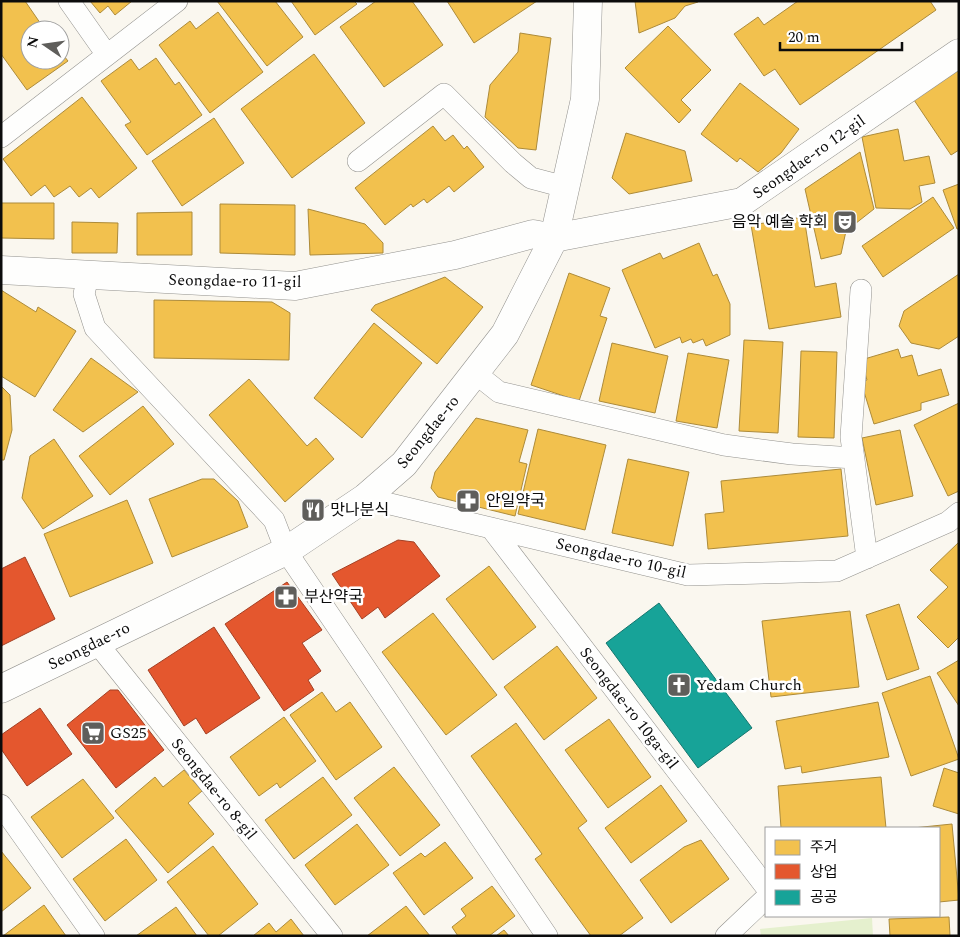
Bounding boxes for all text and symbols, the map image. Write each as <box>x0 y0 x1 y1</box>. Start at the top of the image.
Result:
north arrow <box>20 20 70 70</box>
scale bar <box>780 20 902 52</box>
text: 20 m <box>788 26 820 49</box>
text: N <box>21 34 44 50</box>
street label: Seongdae-ro 12-gil <box>748 109 870 205</box>
theatre icon: 음악 예술 학회 <box>832 209 858 235</box>
place label: 음악 예술 학회 <box>732 210 828 234</box>
street label: Seongdae-ro 11-gil <box>168 268 302 294</box>
street label: Seongdae-ro <box>391 390 465 474</box>
pharmacy icon: 안일약국 <box>455 488 481 514</box>
place label: 안일약국 <box>486 489 545 513</box>
restaurant icon: 맛나분식 <box>300 497 326 523</box>
place label: 맛나분식 <box>330 498 389 522</box>
street label: Seongdae-ro 10-gil <box>553 531 689 585</box>
pharmacy icon: 부산약국 <box>273 584 299 610</box>
place label: 부산약국 <box>304 585 363 609</box>
street label: Seongdae-ro <box>44 616 134 676</box>
street label: Seongdae-ro 10ga-gil <box>574 642 684 774</box>
church icon: Yedam Church <box>666 672 692 698</box>
place label: Yedam Church <box>696 673 802 697</box>
supermarket icon: GS25 <box>80 720 106 746</box>
place label: GS25 <box>110 721 147 745</box>
street label: Seongdae-ro 8-gil <box>165 733 263 845</box>
legend <box>765 827 940 917</box>
text: 주거 <box>810 836 838 859</box>
text: 상업 <box>810 861 838 884</box>
text: 공공 <box>810 886 838 909</box>

